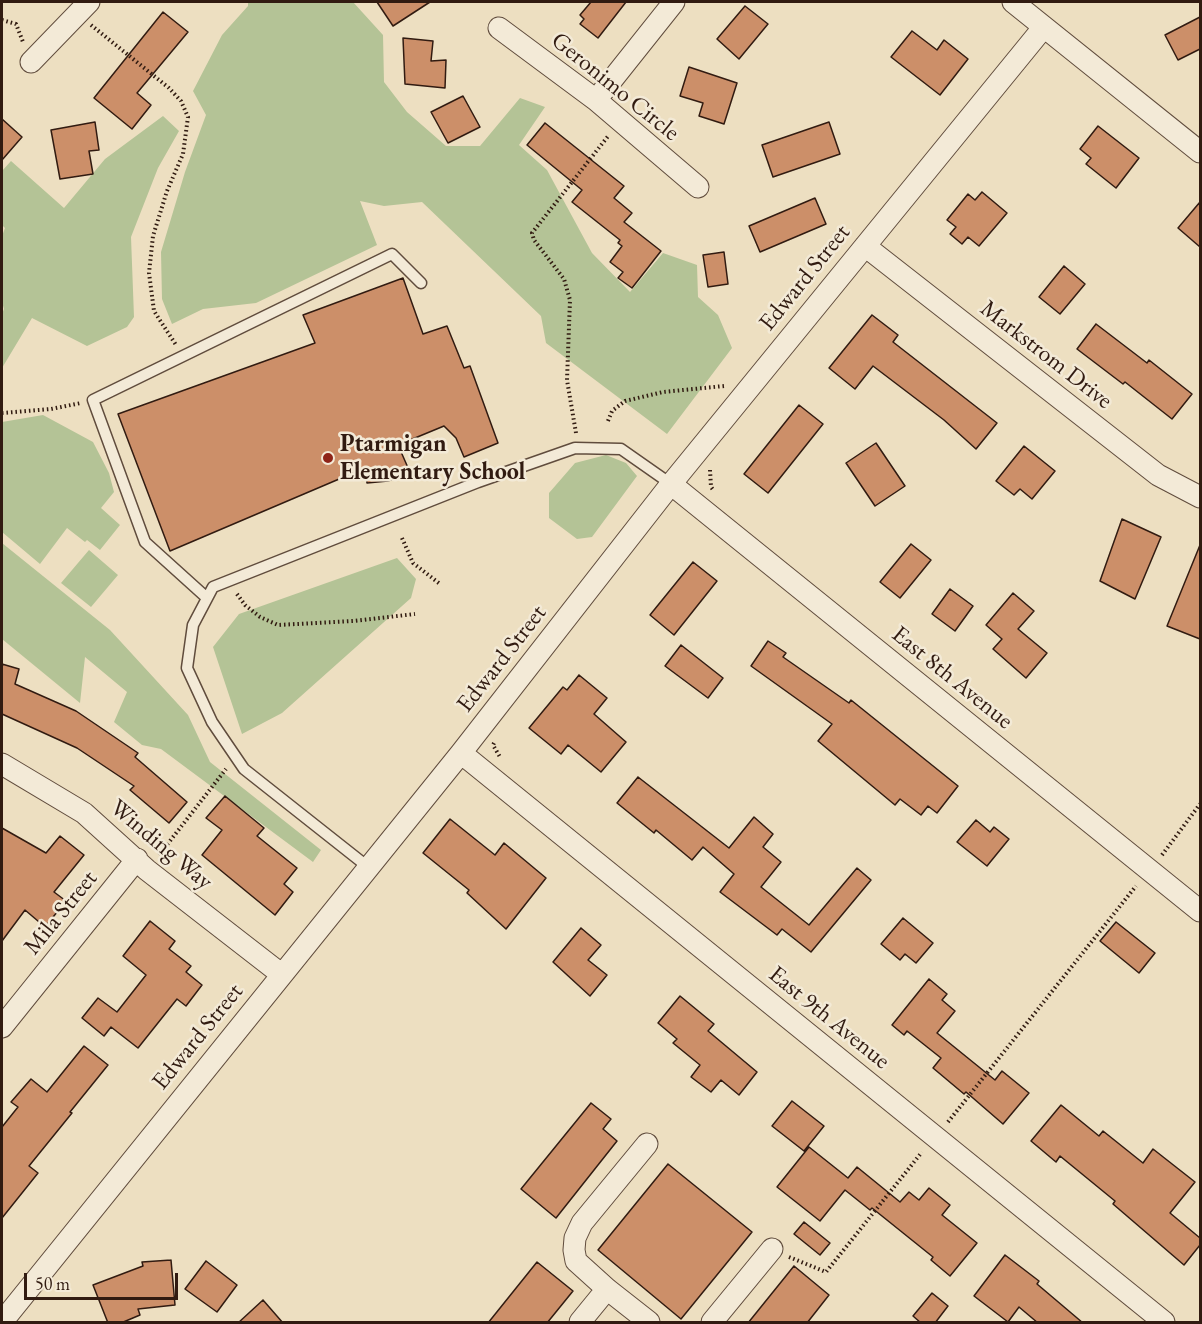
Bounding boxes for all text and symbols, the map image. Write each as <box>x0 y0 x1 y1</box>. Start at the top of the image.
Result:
street label: Geronimo Circle <box>545 27 685 147</box>
street label: Edward Street <box>753 219 857 337</box>
street label: Markstrom Drive <box>974 294 1118 416</box>
place label: Ptarmigan Elementary School <box>340 430 525 486</box>
marker: Ptarmigan Elementary School <box>321 451 335 465</box>
street label: Edward Street <box>451 600 553 718</box>
street label: East 8th Avenue <box>886 620 1018 736</box>
street label: Winding Way <box>104 794 218 896</box>
street label: Mila Street <box>18 865 104 961</box>
street label: East 9th Avenue <box>763 960 895 1076</box>
street label: Edward Street <box>146 978 250 1096</box>
scale bar <box>27 1261 182 1299</box>
text: 50 m <box>35 1272 70 1295</box>

